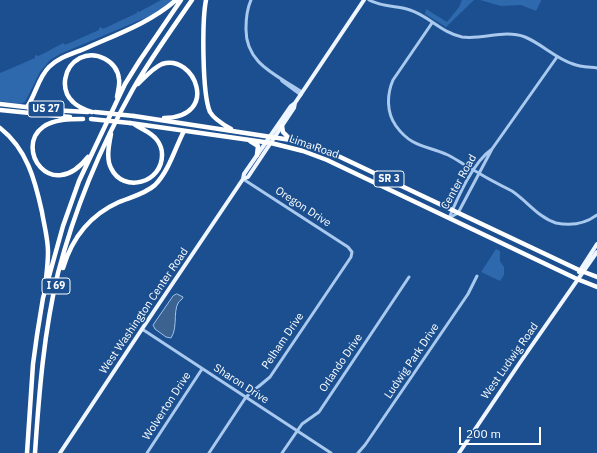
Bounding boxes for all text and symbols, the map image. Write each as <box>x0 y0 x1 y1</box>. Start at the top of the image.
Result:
road number: US 27 <box>28 101 64 117</box>
street label: Lima Road <box>287 132 341 162</box>
street label: Center Road <box>438 152 480 212</box>
road number: SR 3 <box>374 171 404 187</box>
street label: Oregon Drive <box>273 184 333 230</box>
street label: West Washington Center Road <box>97 246 191 376</box>
road number: I 69 <box>42 278 70 294</box>
street label: Pelham Drive <box>259 310 307 372</box>
street label: West Ludwig Road <box>479 320 541 402</box>
street label: Ludwig Park Drive <box>382 321 442 401</box>
street label: Orlando Drive <box>317 331 365 395</box>
street label: Sharon Drive <box>211 361 271 407</box>
street label: Wolverton Drive <box>140 369 194 443</box>
scale bar <box>461 419 543 445</box>
text: 200 m <box>466 426 501 441</box>

